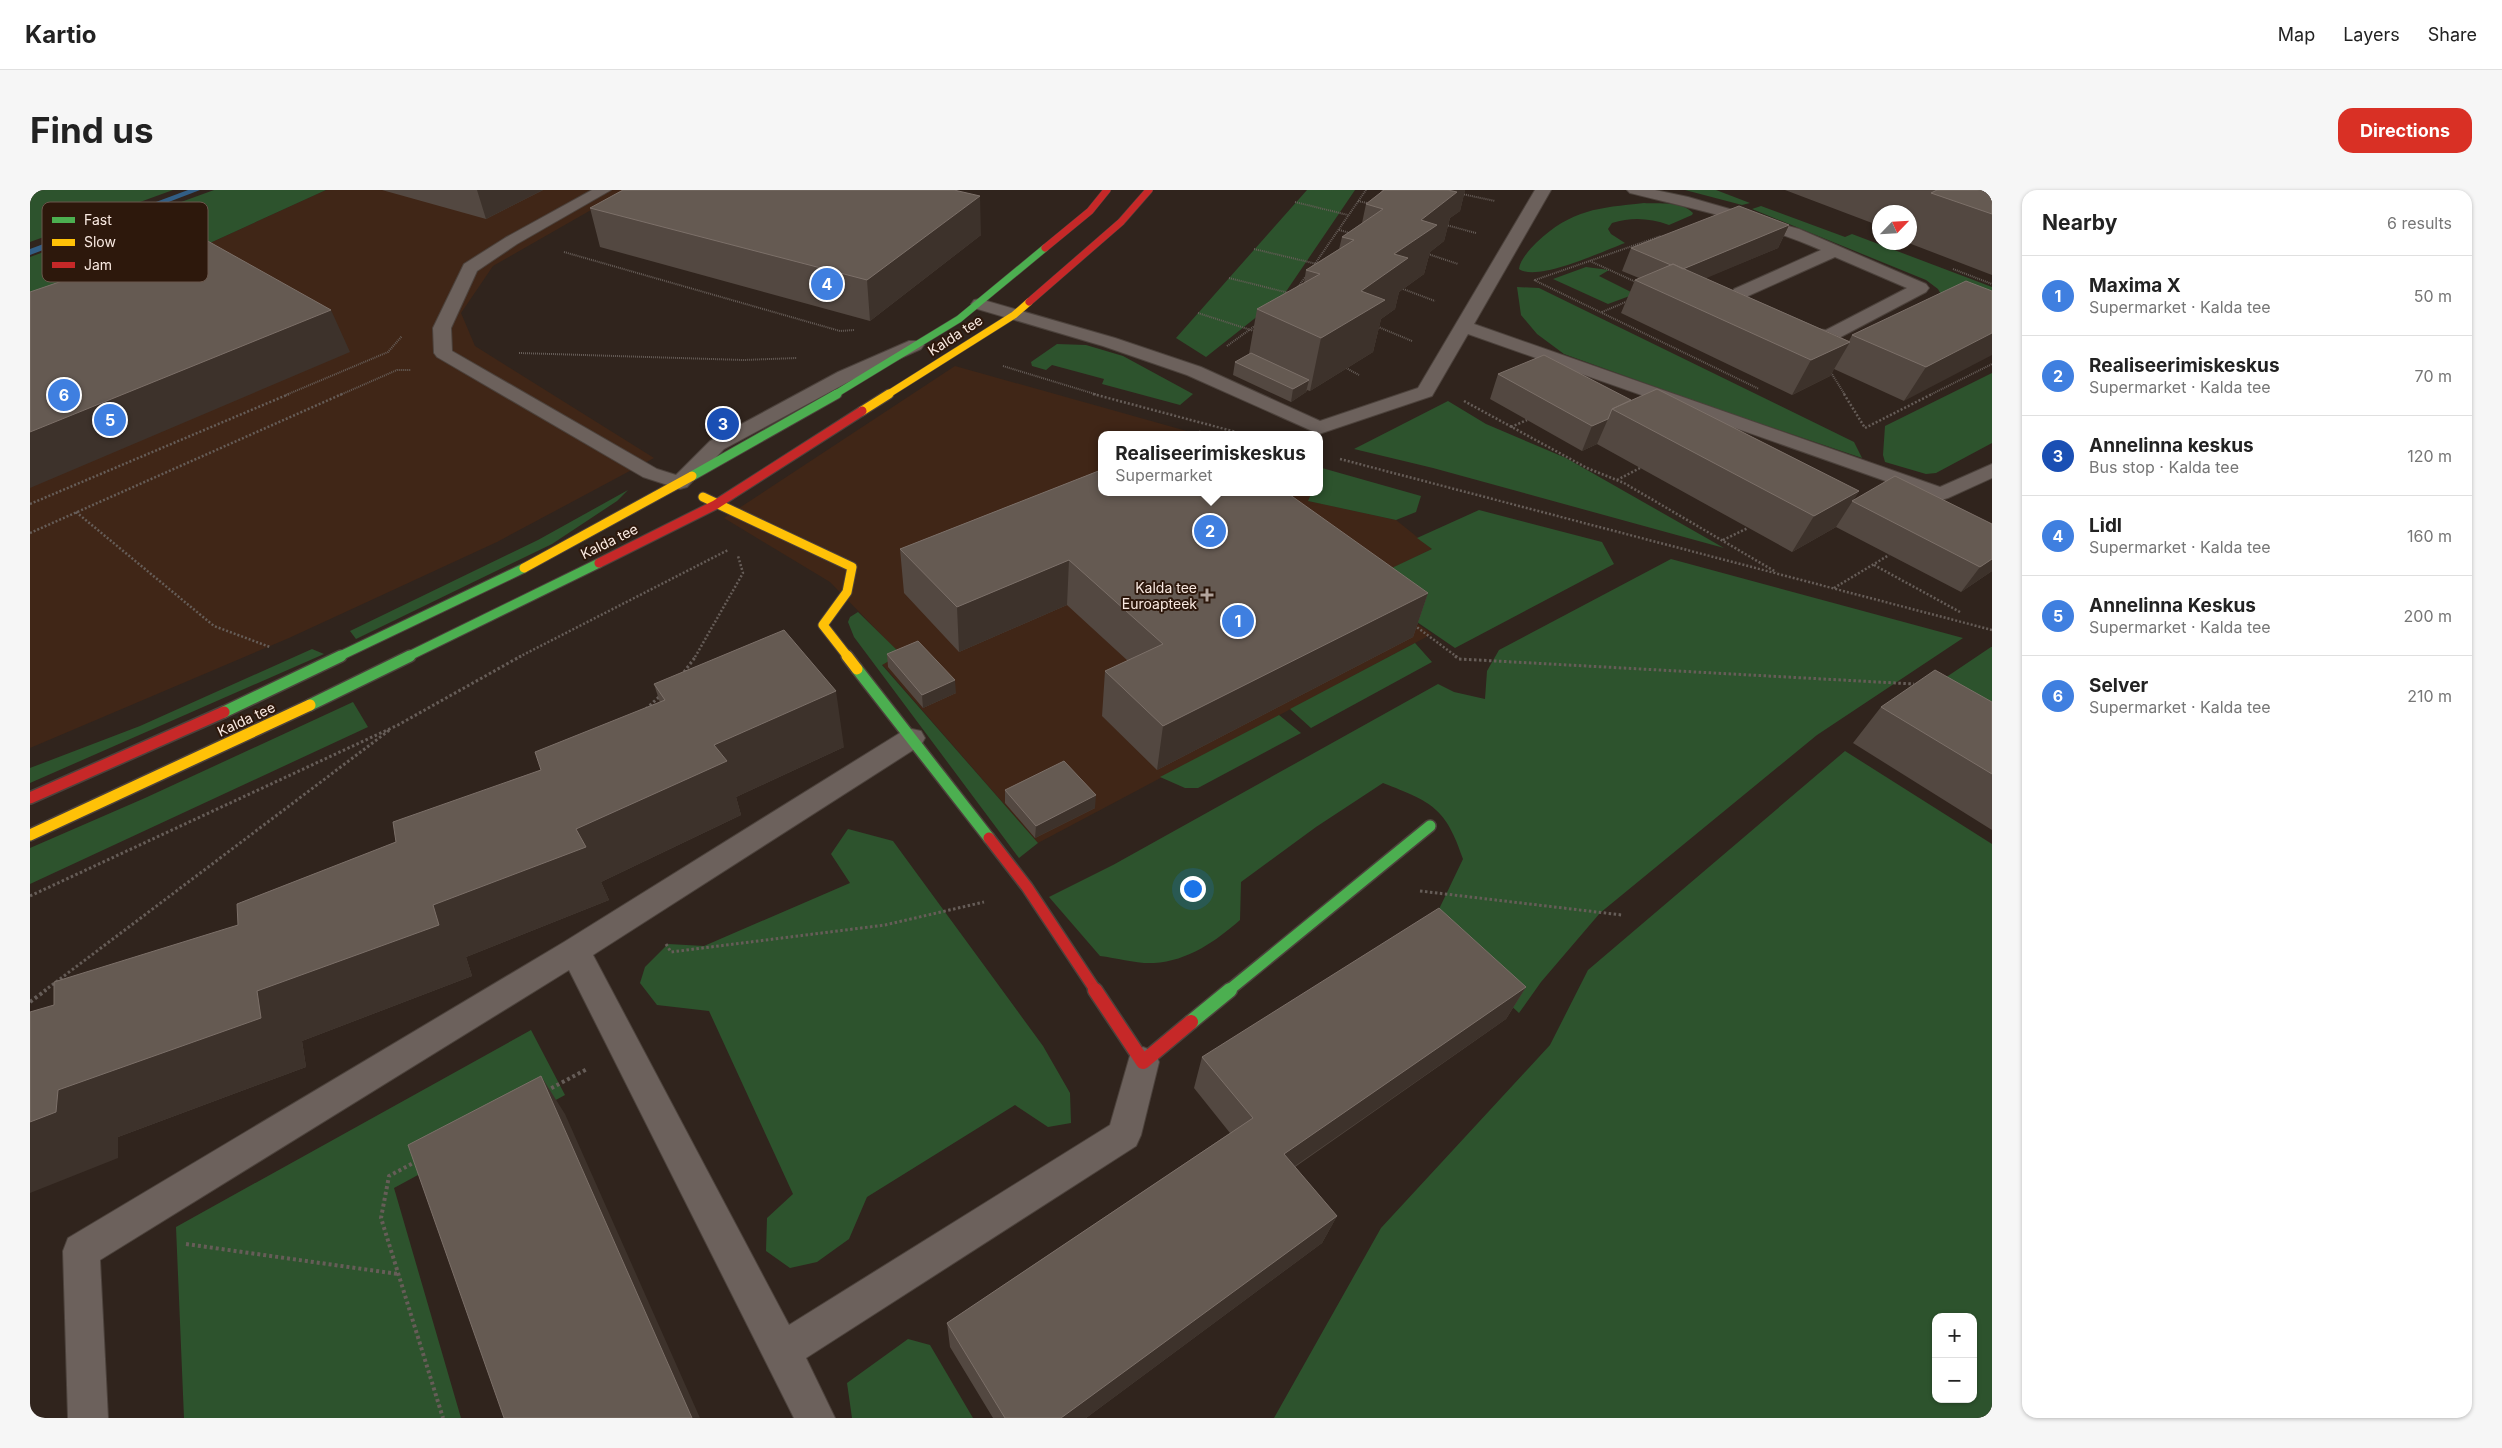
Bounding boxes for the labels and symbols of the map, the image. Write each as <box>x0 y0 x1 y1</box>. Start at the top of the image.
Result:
legend <box>42 202 208 282</box>
north arrow <box>1872 205 1917 250</box>
text: Fast <box>84 211 112 228</box>
text: Slow <box>84 233 116 250</box>
text: Jam <box>84 256 112 273</box>
pin: 4 <box>811 265 843 303</box>
street label: Kalda tee <box>924 311 986 359</box>
pin: 6 <box>48 376 80 414</box>
pin: 5 <box>94 401 126 439</box>
pin: 3 <box>707 405 739 443</box>
pin: 2 <box>1194 512 1226 550</box>
street label: Kalda tee <box>578 520 640 562</box>
place label: Kalda tee Euroapteek <box>1122 579 1197 612</box>
marker: Kalda tee Euroapteek <box>1201 589 1213 601</box>
pin: 1 <box>1222 602 1254 640</box>
street label: Kalda tee <box>214 698 278 740</box>
your location <box>1180 876 1206 902</box>

